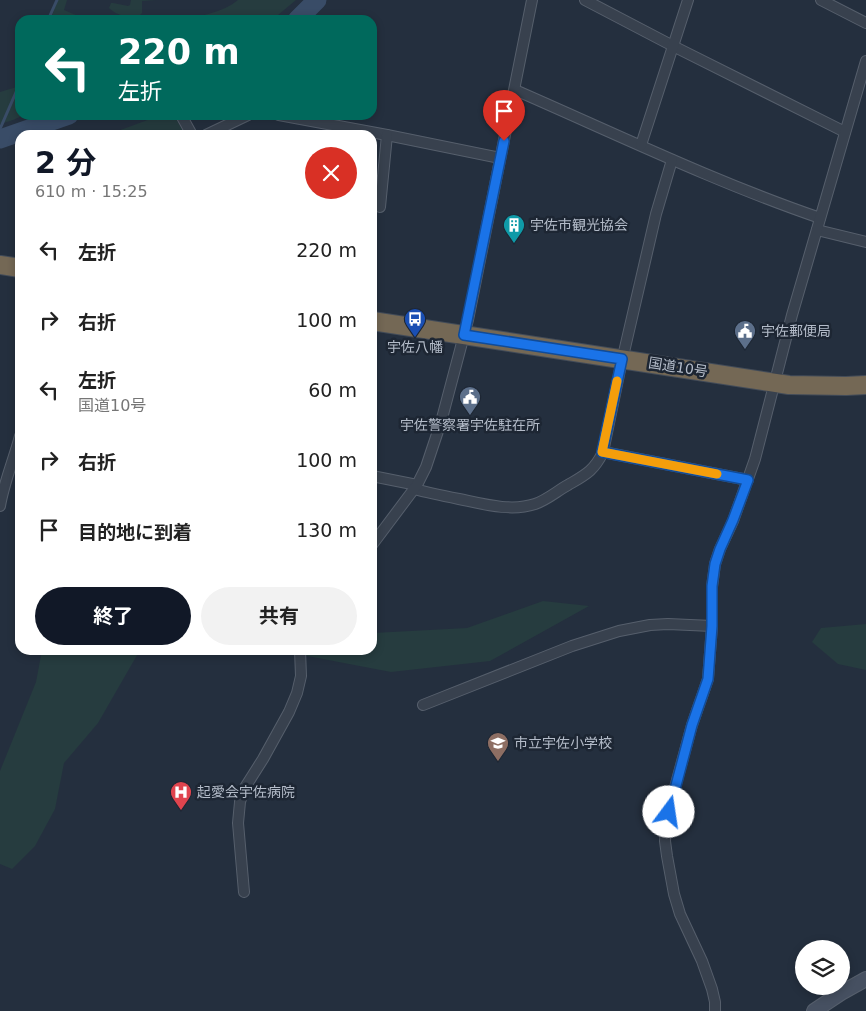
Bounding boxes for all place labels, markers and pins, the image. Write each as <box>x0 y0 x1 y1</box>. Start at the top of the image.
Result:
pin <box>483 90 525 141</box>
building icon: 宇佐市観光協会 <box>502 213 526 244</box>
place label: 宇佐市観光協会 <box>530 217 628 233</box>
bus stop icon: 宇佐八幡 <box>403 307 427 338</box>
public building icon: 宇佐郵便局 <box>733 319 757 350</box>
place label: 宇佐郵便局 <box>761 323 831 339</box>
place label: 宇佐八幡 <box>387 339 443 355</box>
public building icon: 宇佐警察署宇佐駐在所 <box>458 385 482 416</box>
place label: 宇佐警察署宇佐駐在所 <box>400 417 540 433</box>
school or university icon: 市立宇佐小学校 <box>486 731 510 762</box>
place label: 市立宇佐小学校 <box>514 735 612 751</box>
hospital icon: 起愛会宇佐病院 <box>169 780 193 811</box>
place label: 起愛会宇佐病院 <box>197 784 295 800</box>

